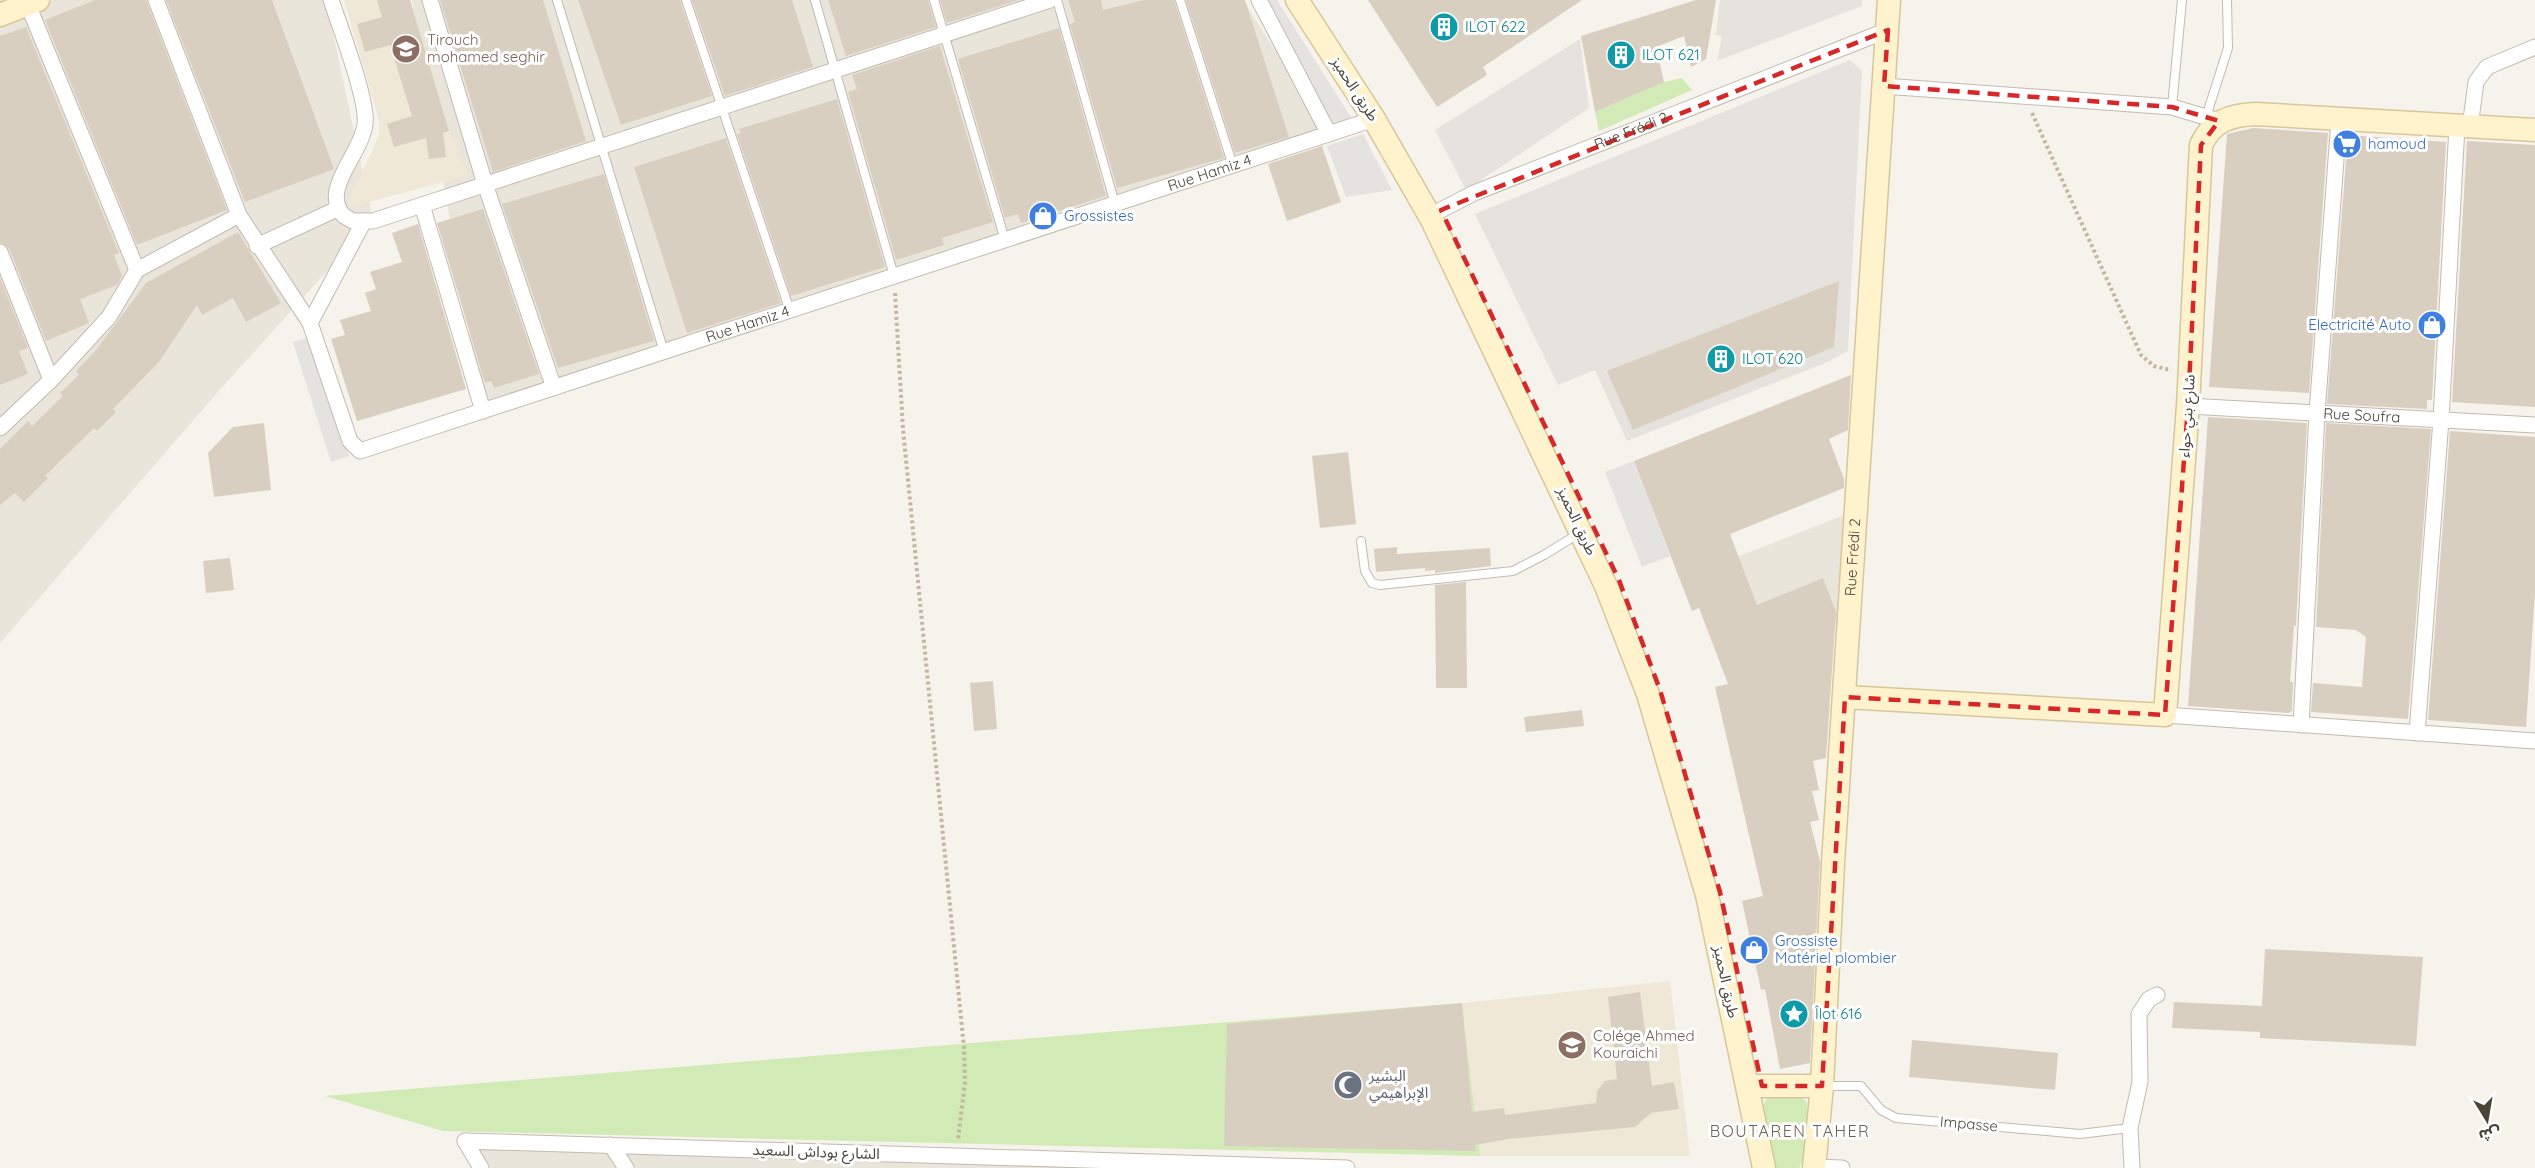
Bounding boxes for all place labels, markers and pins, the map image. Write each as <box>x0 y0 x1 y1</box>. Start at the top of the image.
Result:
building icon: ILOT 622 <box>1428 11 1460 43</box>
place label: ILOT 622 <box>1465 17 1526 36</box>
place label: Tirouch mohamed seghir <box>427 30 545 66</box>
school or university icon: Tirouch mohamed seghir <box>390 33 422 65</box>
building icon: ILOT 621 <box>1605 39 1637 71</box>
place label: ILOT 621 <box>1642 45 1700 64</box>
supermarket icon: hamoud <box>2331 128 2363 160</box>
place label: hamoud <box>2368 134 2426 153</box>
shop icon: Grossistes <box>1027 200 1059 232</box>
place label: Grossistes <box>1064 206 1134 225</box>
shop icon: Electricité Auto <box>2416 309 2448 341</box>
place label: Electricité Auto <box>2308 315 2411 334</box>
building icon: ILOT 620 <box>1705 343 1737 375</box>
place label: ILOT 620 <box>1742 349 1803 368</box>
place label: Grossiste Matériel plombier <box>1775 931 1897 967</box>
shop icon: Grossiste Matériel plombier <box>1738 934 1770 966</box>
place icon: Îlot 616 <box>1778 998 1810 1030</box>
place label: Îlot 616 <box>1815 1004 1862 1023</box>
place label: Colége Ahmed Kouraichi <box>1593 1026 1695 1062</box>
school or university icon: Colége Ahmed Kouraichi <box>1556 1029 1588 1061</box>
place label: البشير الإبراهيمي <box>1368 1066 1428 1104</box>
mosque icon: البشير الإبراهيمي <box>1332 1069 1364 1101</box>

